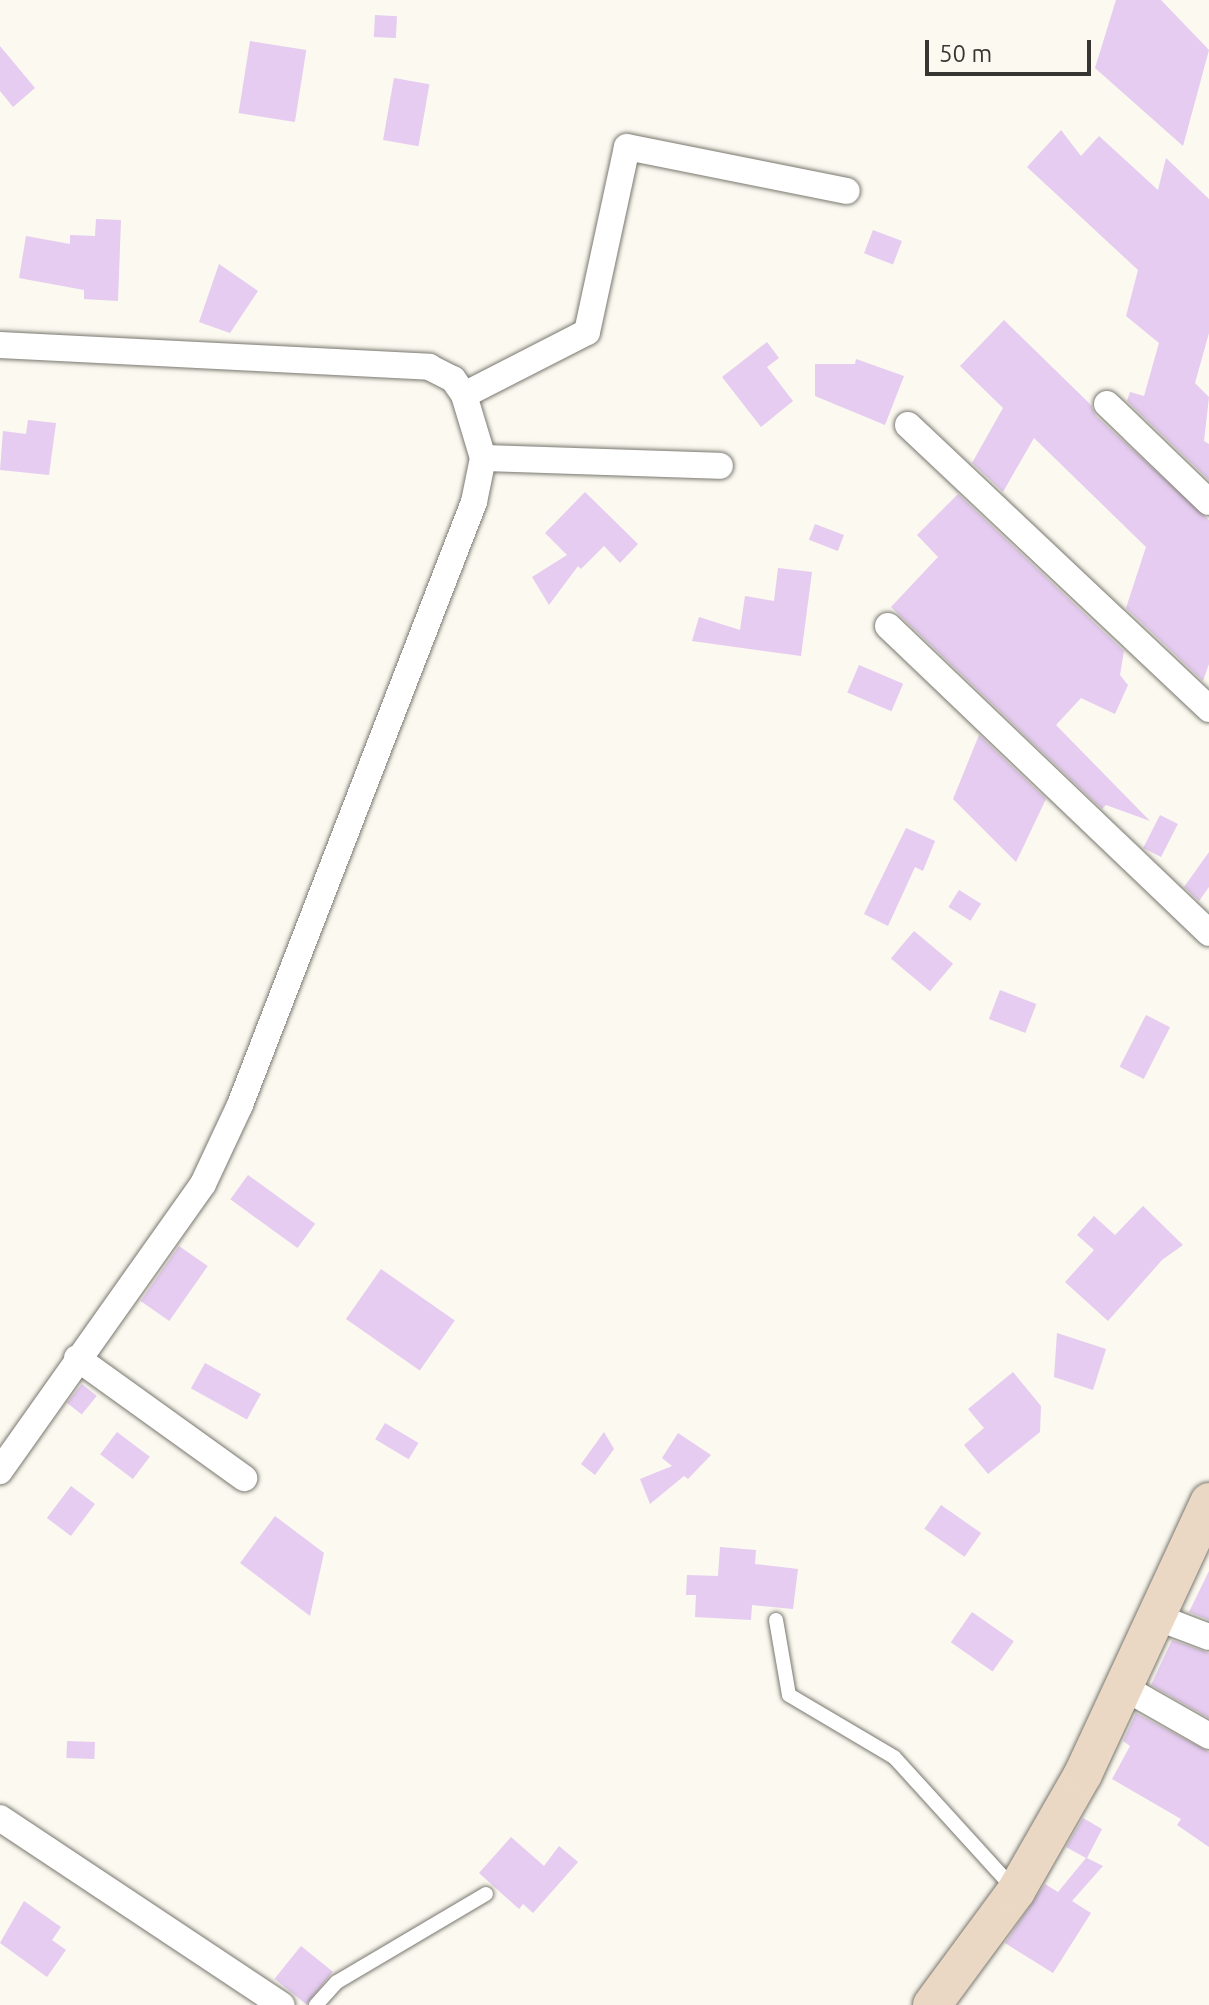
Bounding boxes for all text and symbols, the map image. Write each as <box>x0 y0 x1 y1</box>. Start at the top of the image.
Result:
scale bar <box>929 24 1095 74</box>
text: 50 m <box>939 40 992 67</box>

